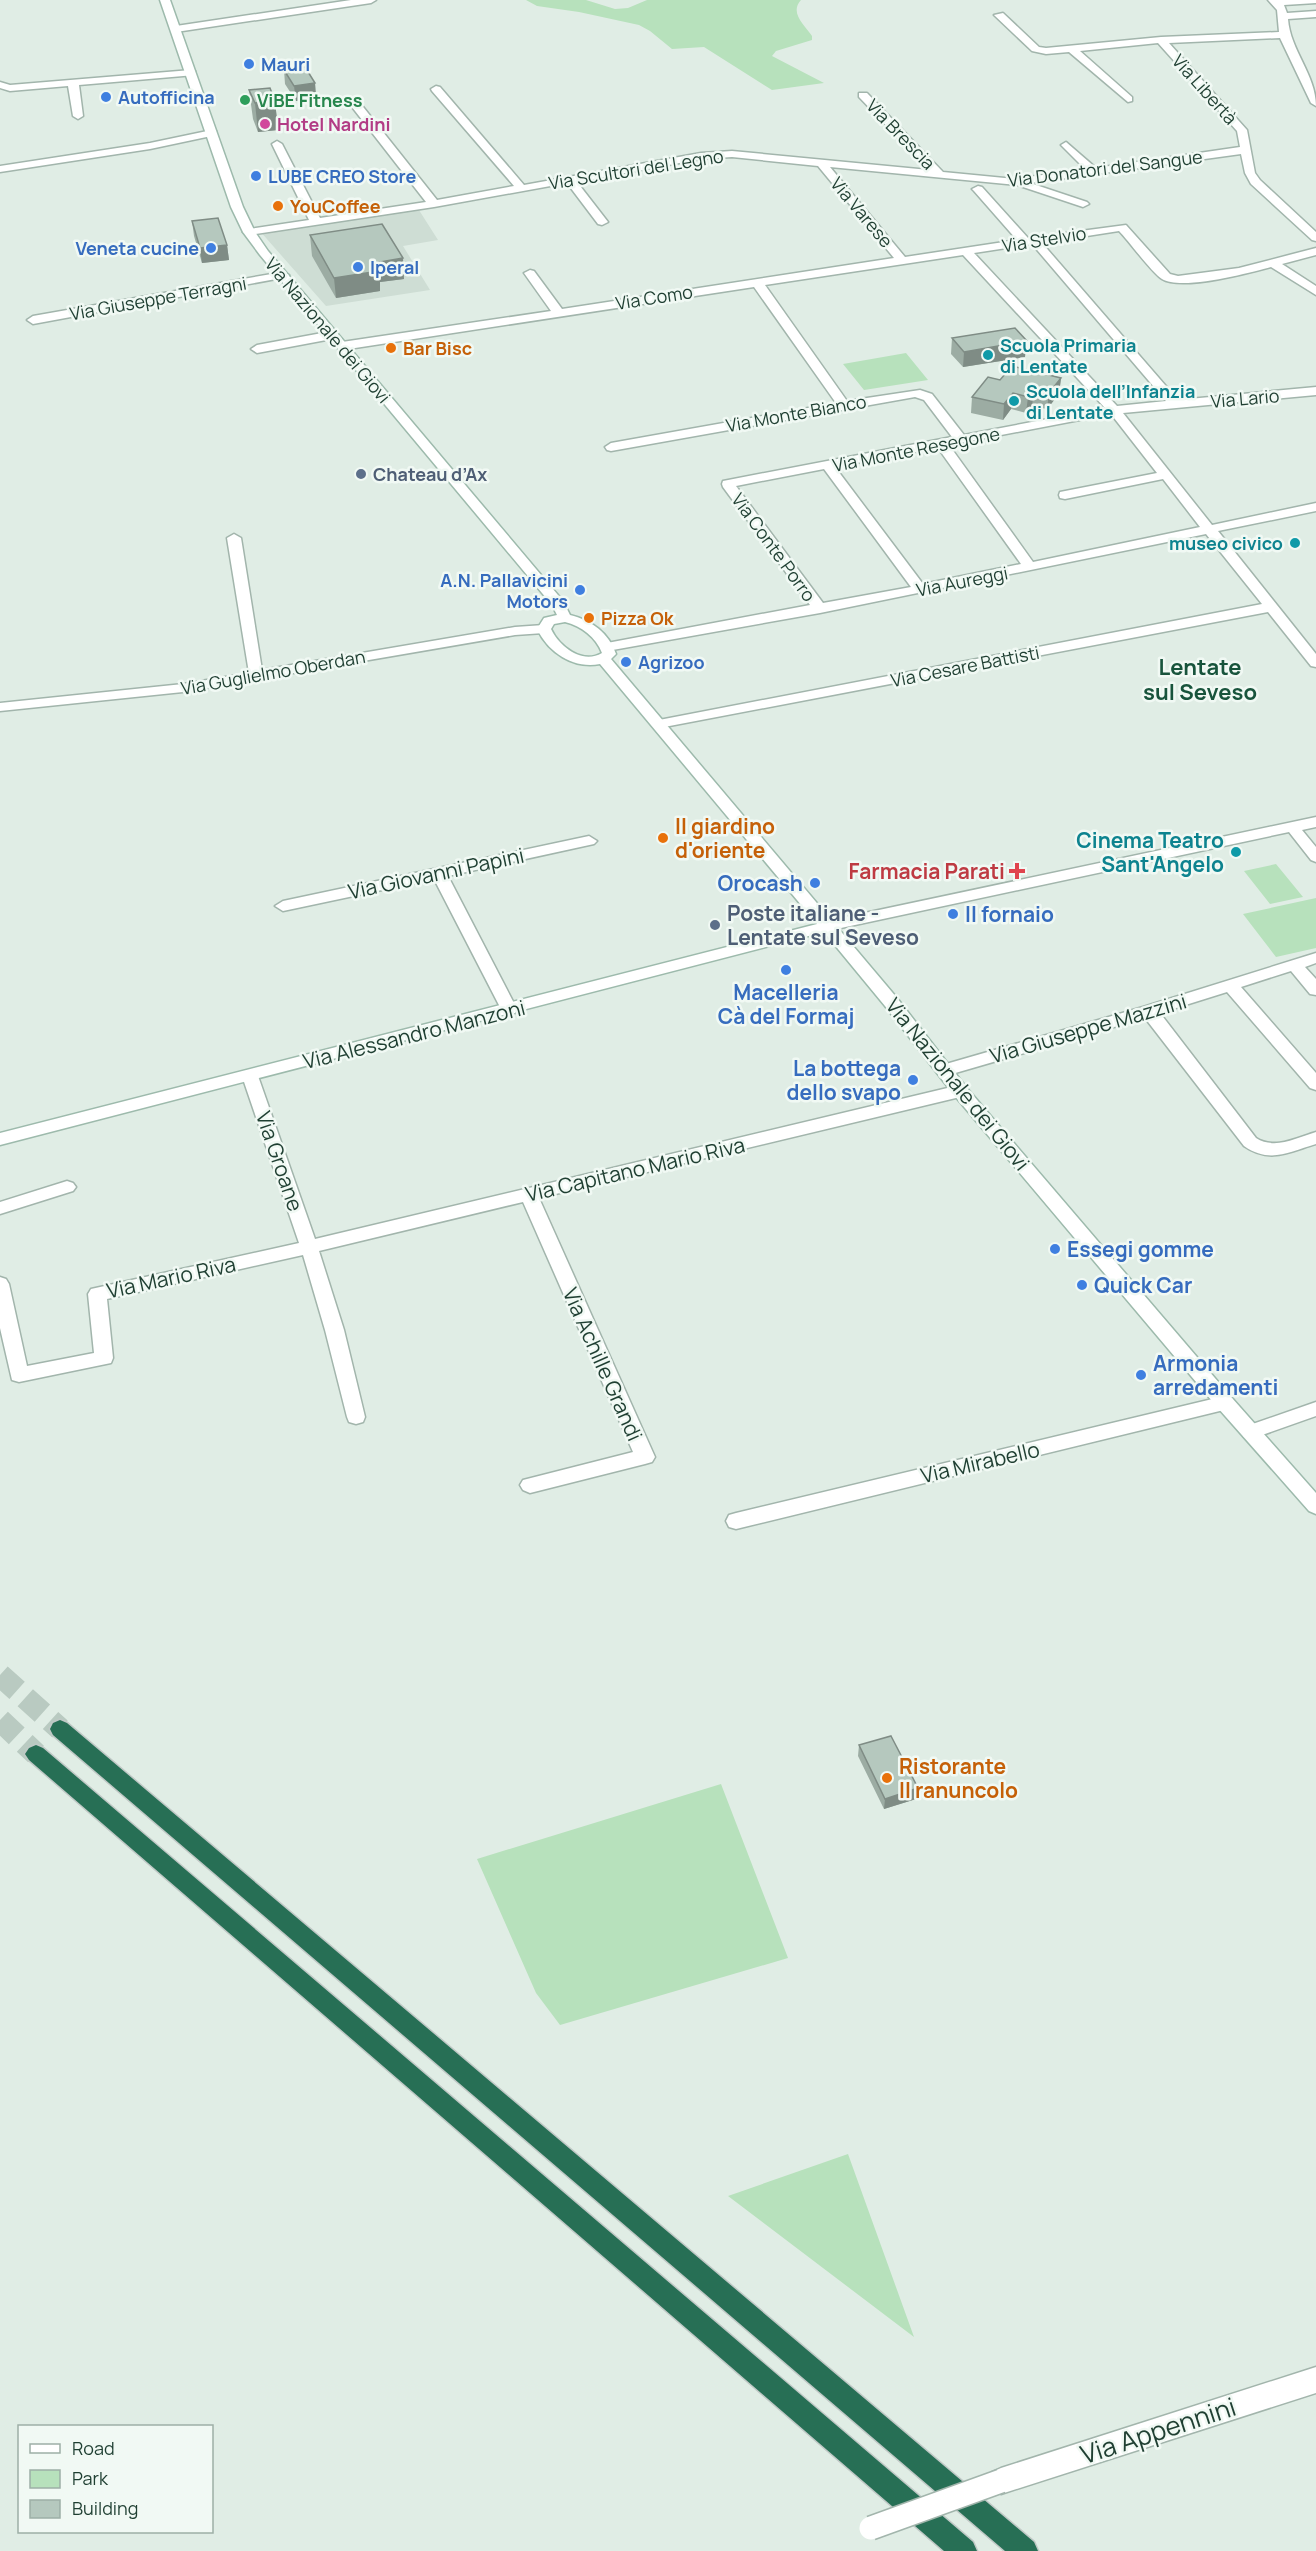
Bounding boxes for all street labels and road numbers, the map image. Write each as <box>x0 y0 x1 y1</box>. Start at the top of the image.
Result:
street label: Via Libertà <box>1167 49 1243 129</box>
street label: Via Brescia <box>861 93 941 175</box>
street label: Via Scultori del Legno <box>547 143 725 195</box>
street label: Via Donatori del Sangue <box>1006 144 1204 192</box>
street label: Via Varese <box>825 172 899 252</box>
street label: Via Stelvio <box>1000 221 1088 257</box>
street label: Via Nazionale dei Giovi <box>260 252 396 408</box>
street label: Via Giuseppe Terragni <box>68 271 248 325</box>
street label: Via Como <box>614 279 694 315</box>
street label: Via Lario <box>1210 383 1280 413</box>
street label: Via Monte Bianco <box>724 389 868 437</box>
street label: Via Monte Resegone <box>830 421 1002 477</box>
street label: Via Conte Porro <box>727 488 821 606</box>
street label: Via Aureggi <box>914 560 1010 602</box>
street label: Via Cesare Battisti <box>889 640 1041 692</box>
street label: Via Guglielmo Oberdan <box>179 644 367 700</box>
street label: Via Giovanni Papini <box>346 841 526 905</box>
street label: Via Giuseppe Mazzini <box>986 987 1190 1069</box>
street label: Via Nazionale dei Giovi <box>880 992 1036 1176</box>
street label: Via Alessandro Manzoni <box>300 993 528 1075</box>
street label: Via Groane <box>250 1107 310 1215</box>
street label: Via Capitano Mario Riva <box>523 1130 747 1208</box>
street label: Via Mario Riva <box>104 1250 238 1304</box>
street label: Via Achille Grandi <box>557 1283 649 1445</box>
street label: Via Mirabello <box>918 1435 1042 1489</box>
street label: Via Appennini <box>1076 2388 1240 2472</box>

